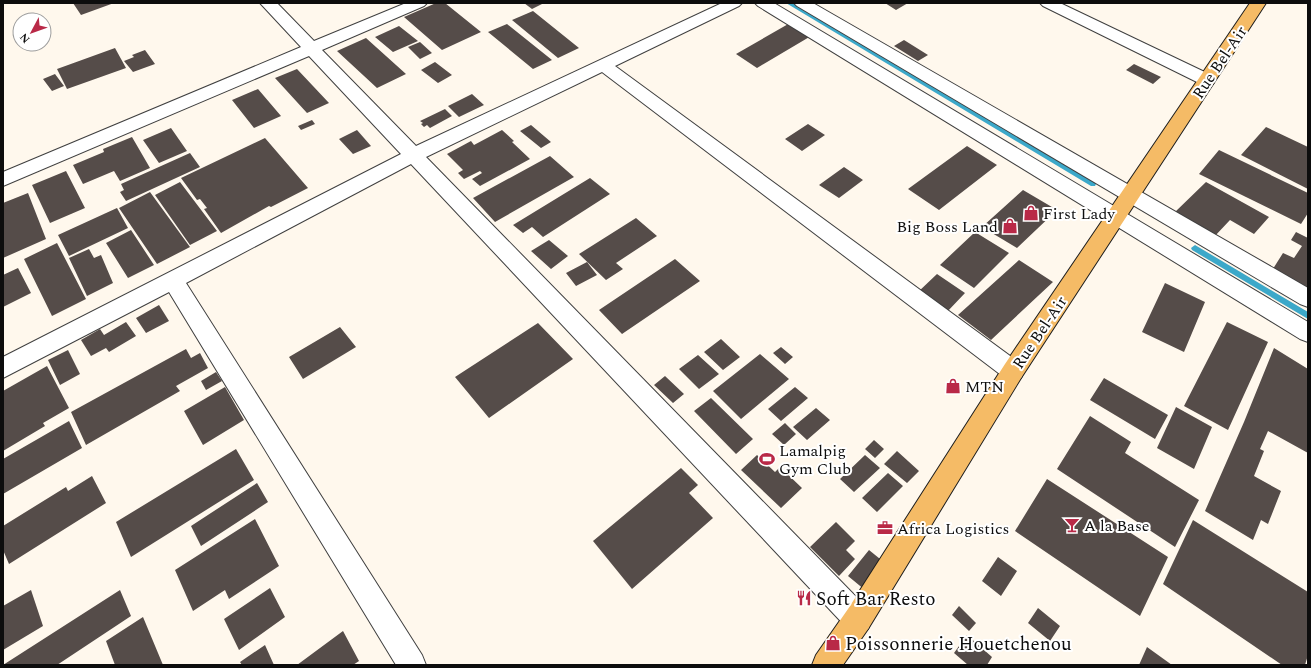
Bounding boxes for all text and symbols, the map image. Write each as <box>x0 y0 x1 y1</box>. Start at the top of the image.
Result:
north arrow <box>12 12 52 52</box>
street label: Rue Bel-Air <box>1187 21 1253 104</box>
text: N <box>15 29 34 47</box>
place label: First Lady <box>1043 202 1116 226</box>
shop icon: First Lady <box>1022 204 1040 222</box>
place label: Big Boss Land <box>897 215 998 239</box>
shop icon: Big Boss Land <box>1001 217 1019 235</box>
street label: Rue Bel-Air <box>1007 291 1073 374</box>
place label: MTN <box>965 375 1004 399</box>
shop icon: MTN <box>944 377 962 395</box>
place label: Lamalpig Gym Club <box>779 439 851 481</box>
sports icon: Lamalpig Gym Club <box>758 450 776 468</box>
place label: A la Base <box>1084 514 1150 538</box>
bar icon: A la Base <box>1063 516 1081 534</box>
place label: Africa Logistics <box>897 517 1010 541</box>
office icon: Africa Logistics <box>876 519 894 537</box>
place label: Soft Bar Resto <box>816 585 936 614</box>
restaurant icon: Soft Bar Resto <box>795 589 813 607</box>
place label: Poissonnerie Houetchenou <box>845 630 1072 659</box>
shop icon: Poissonnerie Houetchenou <box>824 634 842 652</box>

